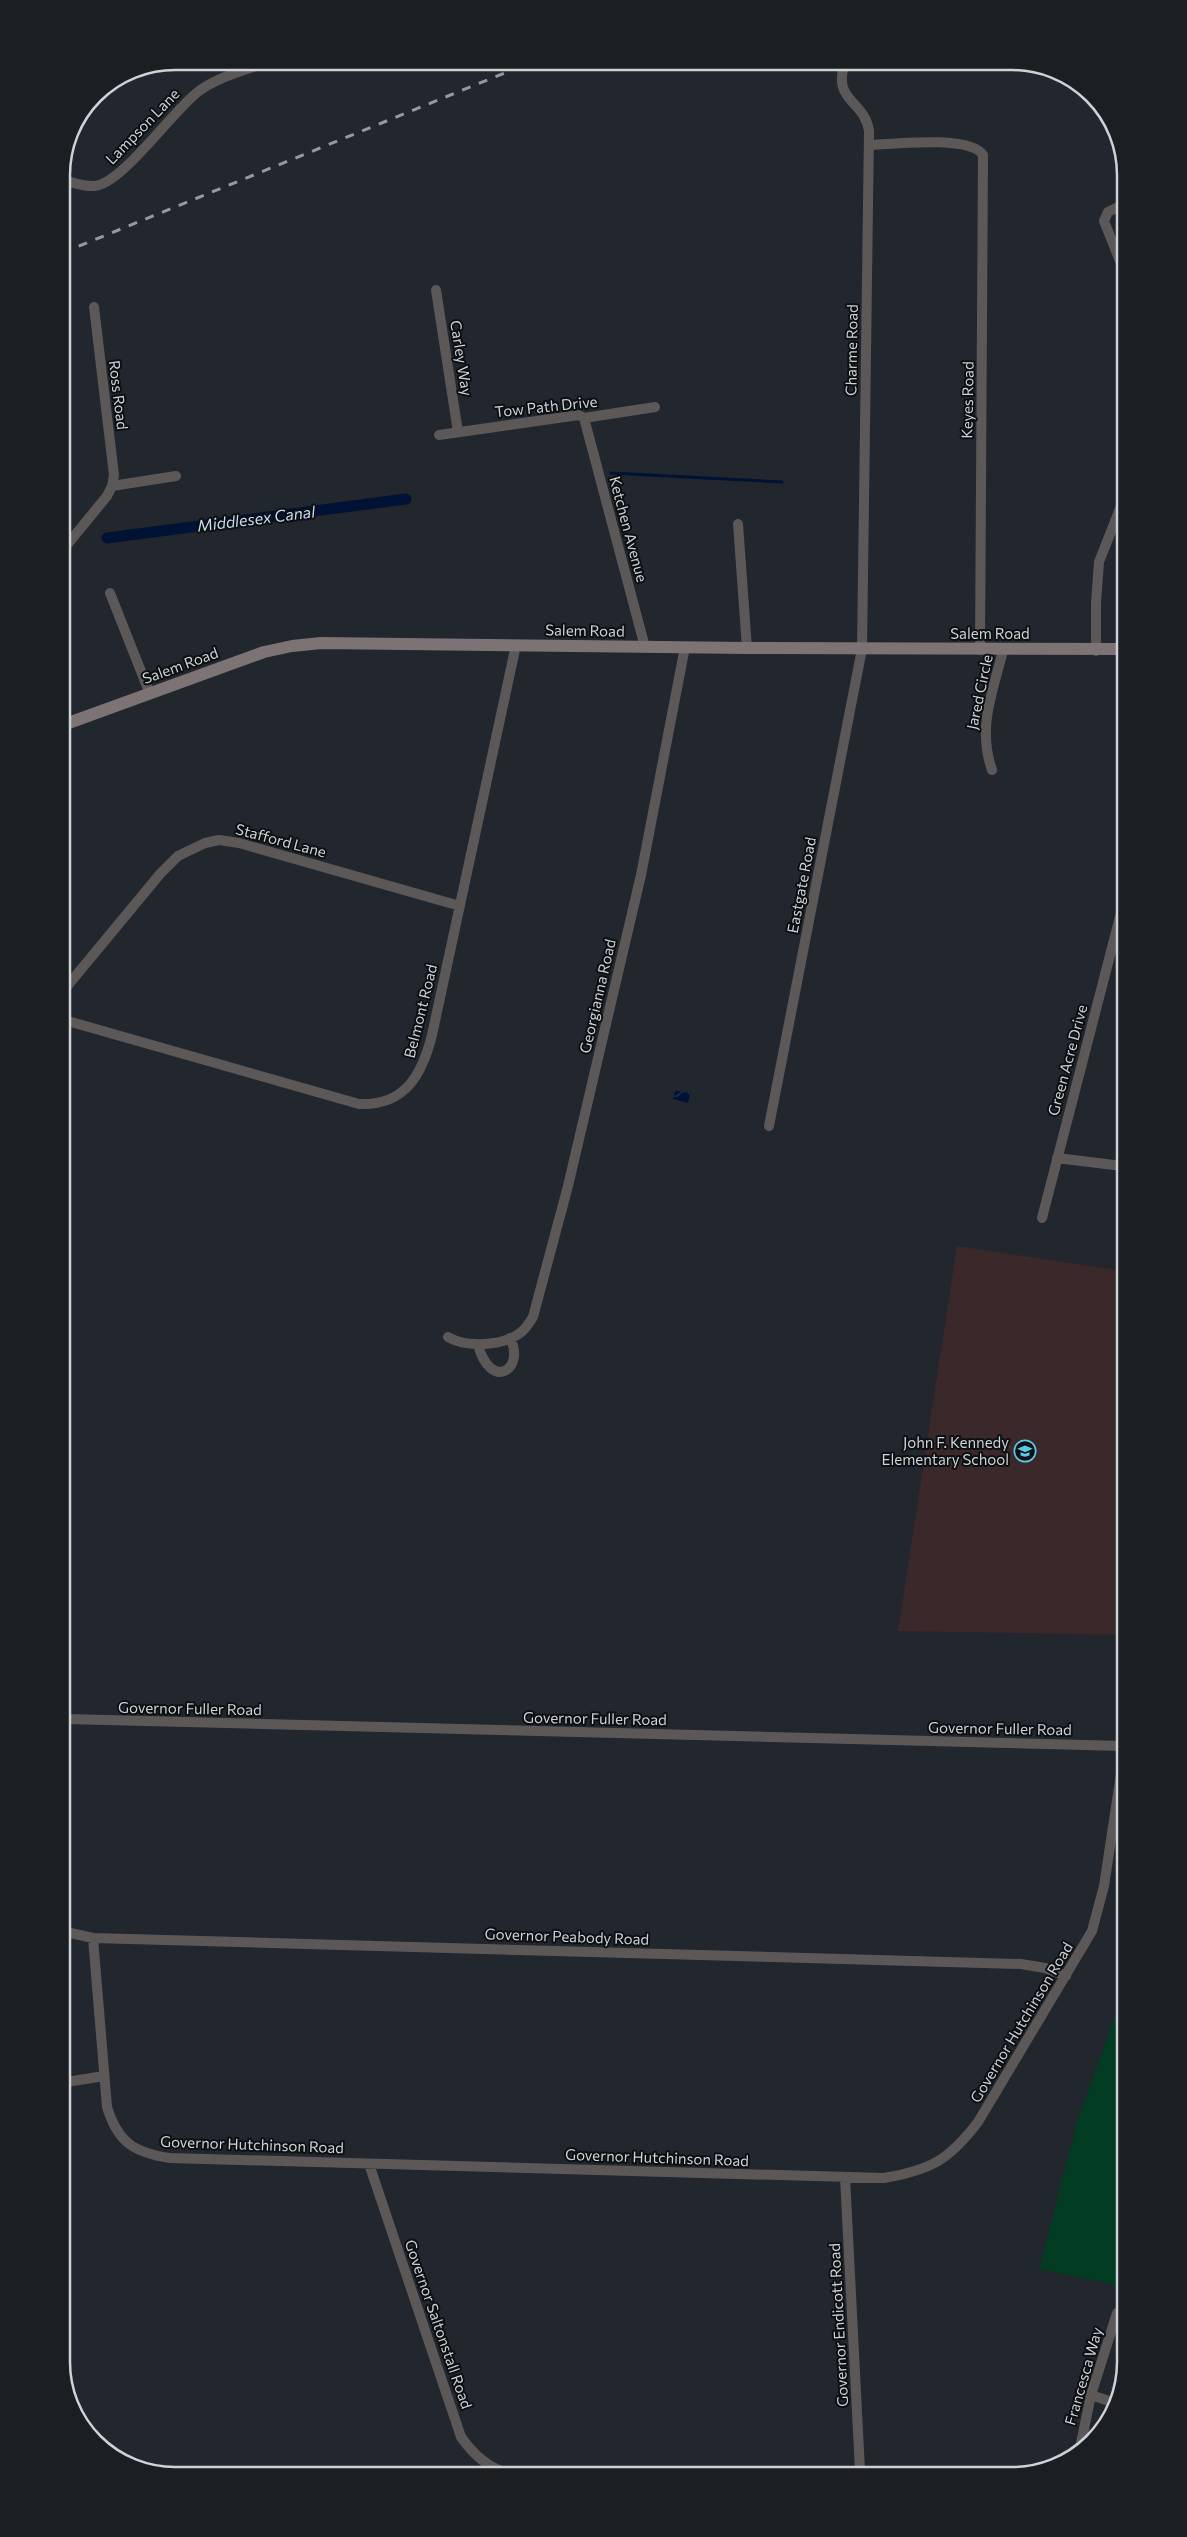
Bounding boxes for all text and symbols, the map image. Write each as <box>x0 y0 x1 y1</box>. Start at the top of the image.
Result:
street label: Lampson Lane <box>101 84 183 168</box>
street label: Charme Road <box>841 304 861 396</box>
street label: Carley Way <box>447 319 477 397</box>
street label: Ross Road <box>106 359 132 431</box>
street label: Keyes Road <box>957 361 977 439</box>
street label: Tow Path Drive <box>494 392 598 420</box>
street label: Ketchen Avenue <box>606 474 652 584</box>
water label: Middlesex Canal <box>196 501 317 535</box>
street label: Salem Road <box>545 620 625 640</box>
street label: Salem Road <box>950 624 1030 642</box>
street label: Salem Road <box>140 643 220 687</box>
street label: Jared Circle <box>962 653 996 731</box>
street label: Stafford Lane <box>234 819 328 861</box>
street label: Eastgate Road <box>783 835 819 935</box>
street label: Georgianna Road <box>575 937 619 1055</box>
street label: Belmont Road <box>400 962 440 1060</box>
street label: Green Acre Drive <box>1044 1002 1090 1117</box>
place label: John F. Kennedy Elementary School <box>882 1433 1009 1468</box>
school or university icon: John F. Kennedy Elementary School <box>1013 1439 1037 1463</box>
street label: Governor Fuller Road <box>118 1698 262 1718</box>
street label: Governor Fuller Road <box>523 1708 667 1728</box>
street label: Governor Fuller Road <box>928 1718 1072 1738</box>
street label: Governor Peabody Road <box>484 1924 650 1948</box>
street label: Governor Hutchinson Road <box>966 1939 1076 2105</box>
street label: Governor Hutchinson Road <box>160 2132 344 2156</box>
street label: Governor Hutchinson Road <box>565 2145 749 2169</box>
street label: Governor Saltonstall Road <box>402 2237 476 2411</box>
street label: Governor Endicott Road <box>825 2243 851 2407</box>
street label: Francesca Way <box>1060 2325 1106 2427</box>

